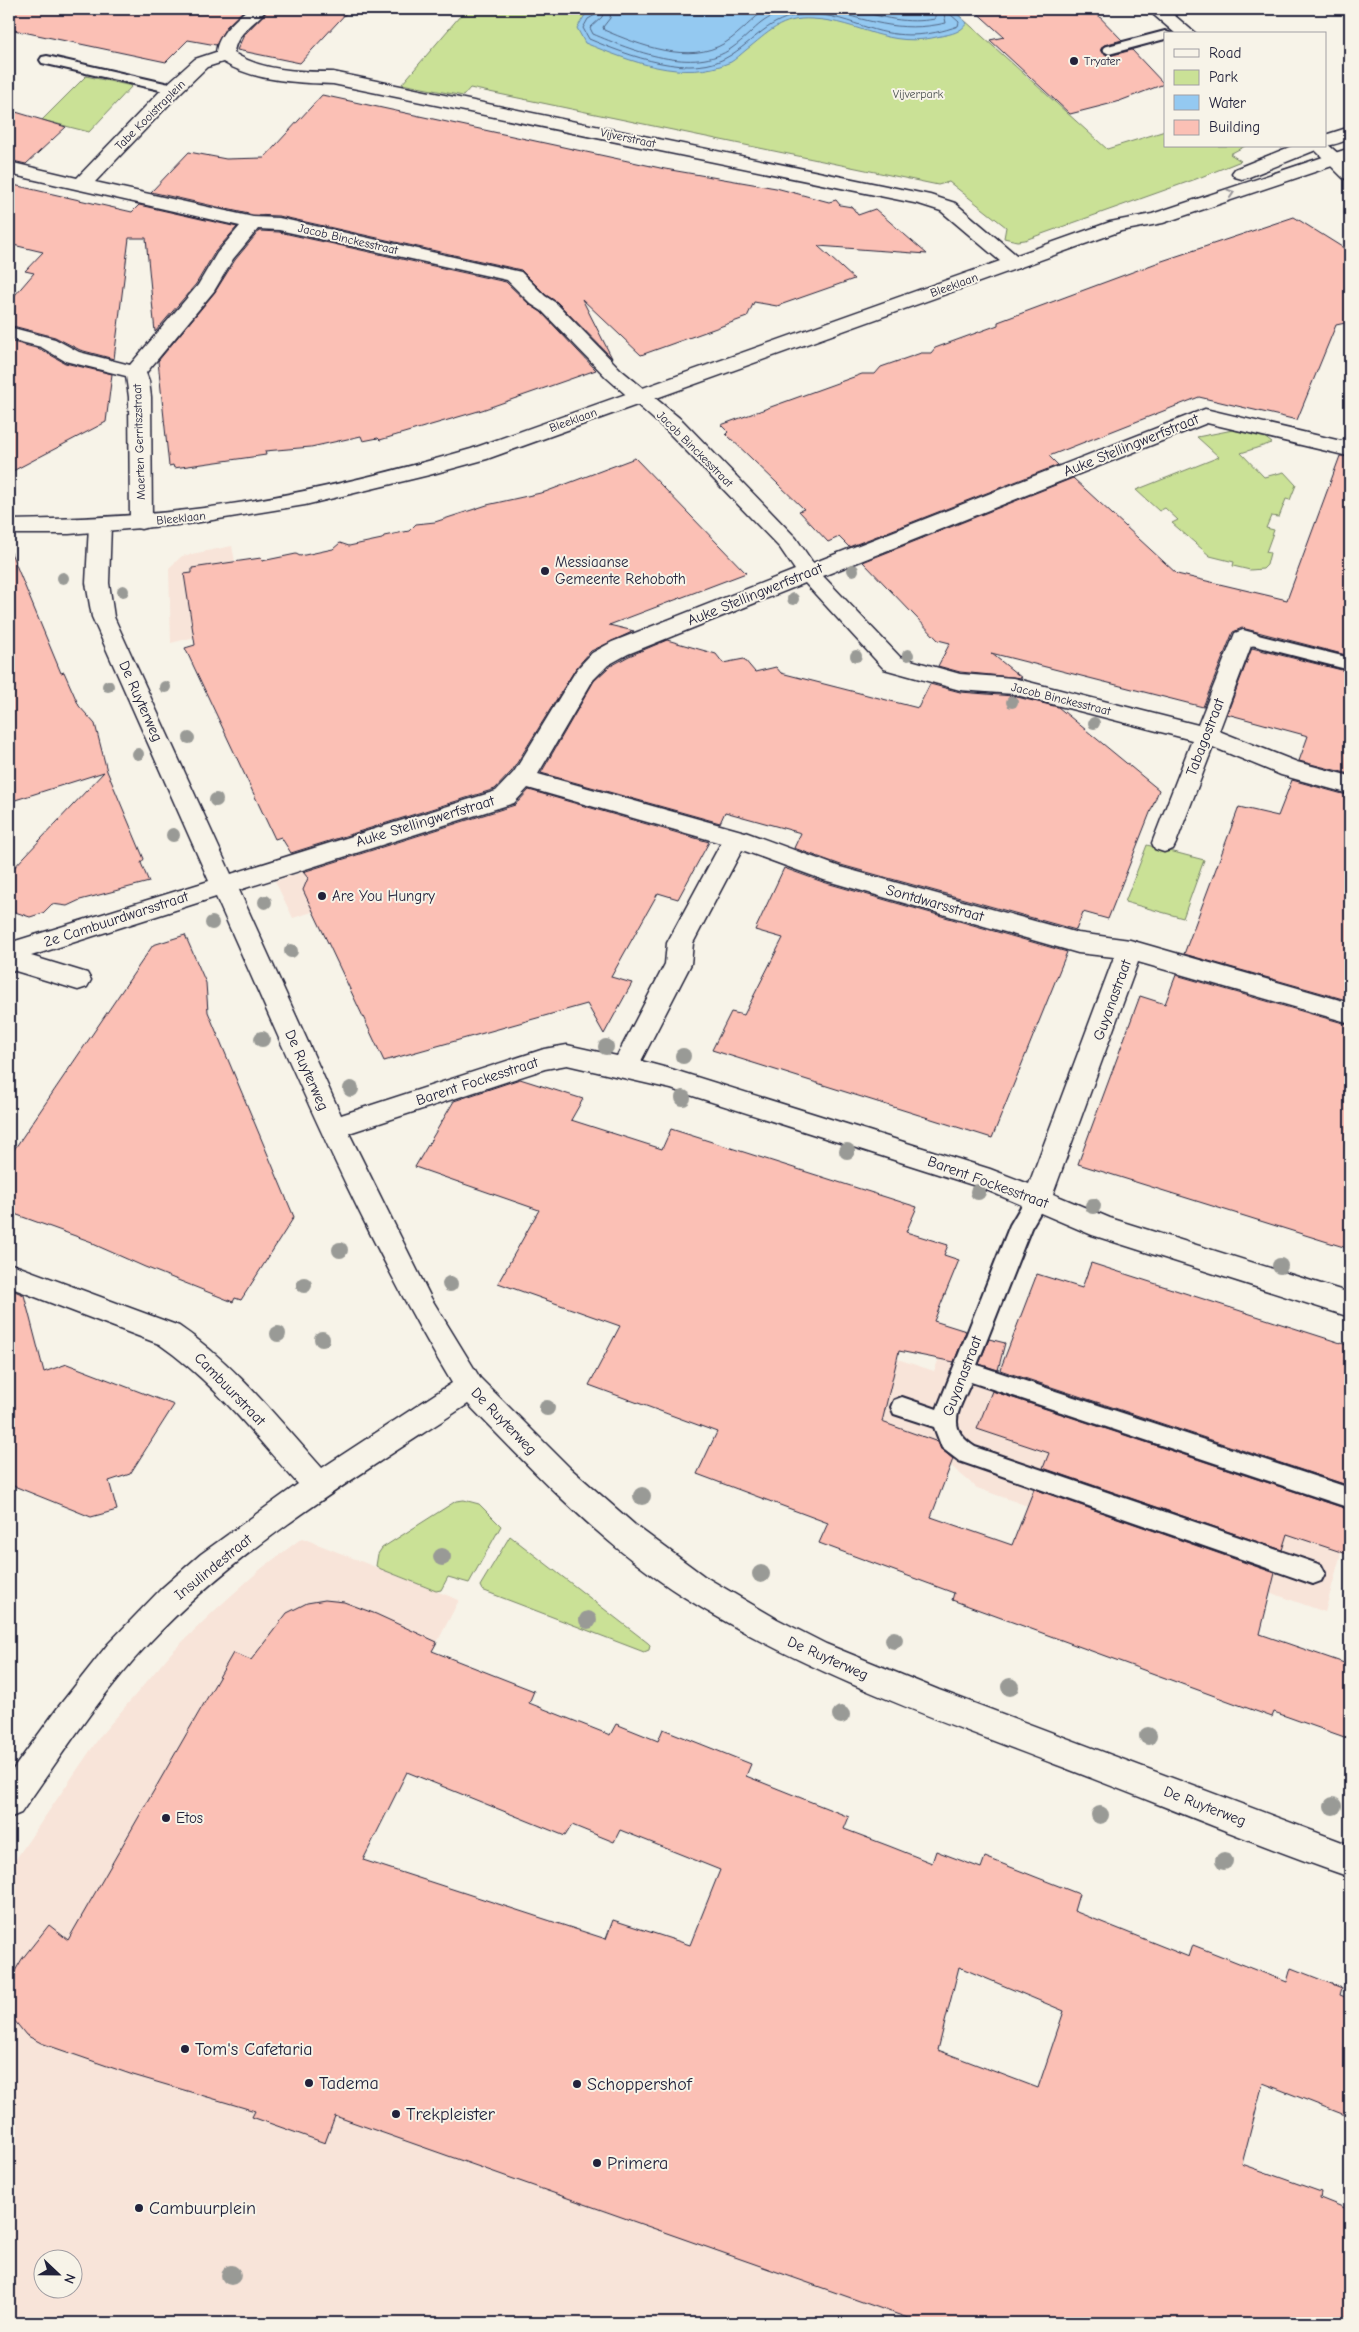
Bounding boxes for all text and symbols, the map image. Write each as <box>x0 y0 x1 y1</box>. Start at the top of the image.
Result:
legend <box>1164 32 1326 148</box>
text: Road <box>1209 44 1241 62</box>
place label: Tryater <box>1084 54 1121 68</box>
marker: Tryater <box>1068 55 1080 67</box>
text: Park <box>1209 68 1238 86</box>
street label: Tabe Kooistraplein <box>112 77 188 153</box>
park label: Vijverpark <box>893 87 944 101</box>
text: Water <box>1209 94 1246 112</box>
text: Building <box>1209 118 1260 136</box>
street label: Vijverstraat <box>599 125 658 151</box>
one-way arrow <box>1226 189 1234 199</box>
street label: Jacob Binckesstraat <box>297 221 400 257</box>
street label: Bleeklaan <box>928 270 980 300</box>
street label: Maerten Gerritszstraat <box>130 383 148 500</box>
street label: Bleeklaan <box>547 405 599 435</box>
street label: Jacob Binckesstraat <box>654 408 736 490</box>
street label: Auke Stellingwerfstraat <box>1061 409 1202 480</box>
street label: Bleeklaan <box>156 508 206 528</box>
place label: Messiaanse Gemeente Rehoboth <box>555 553 686 588</box>
street label: Auke Stellingwerfstraat <box>685 558 826 629</box>
marker: Messiaanse Gemeente Rehoboth <box>539 565 551 577</box>
street label: De Ruyterweg <box>115 658 167 744</box>
street label: Jacob Binckesstraat <box>1010 680 1113 718</box>
street label: Tabagostraat <box>1182 695 1228 778</box>
street label: Auke Stellingwerfstraat <box>353 791 497 851</box>
street label: Sontdwarsstraat <box>884 880 987 926</box>
street label: 2e Cambuurdwarsstraat <box>41 887 191 951</box>
place label: Are You Hungry <box>332 887 435 905</box>
marker: Are You Hungry <box>316 890 328 902</box>
street label: Guyanastraat <box>1089 956 1135 1043</box>
street label: De Ruyterweg <box>281 1027 333 1113</box>
street label: Barent Fockesstraat <box>414 1053 541 1109</box>
street label: Barent Fockesstraat <box>925 1152 1052 1212</box>
street label: Guyanastraat <box>938 1333 986 1419</box>
street label: Cambuurstraat <box>191 1349 270 1430</box>
street label: De Ruyterweg <box>467 1384 541 1458</box>
street label: Insulindestraat <box>171 1530 256 1604</box>
street label: De Ruyterweg <box>785 1632 871 1684</box>
street label: De Ruyterweg <box>1161 1782 1249 1830</box>
place label: Etos <box>176 1809 203 1827</box>
marker: Etos <box>160 1812 172 1824</box>
place label: Tom's Cafetaria <box>195 2039 313 2060</box>
marker: Tom's Cafetaria <box>179 2043 191 2055</box>
place label: Tadema <box>319 2073 379 2094</box>
place label: Schoppershof <box>587 2074 693 2095</box>
marker: Tadema <box>303 2077 315 2089</box>
marker: Schoppershof <box>571 2078 583 2090</box>
place label: Trekpleister <box>406 2104 496 2125</box>
marker: Trekpleister <box>390 2108 402 2120</box>
place label: Primera <box>607 2153 668 2174</box>
marker: Primera <box>591 2157 603 2169</box>
place label: Cambuurplein <box>149 2198 256 2219</box>
marker: Cambuurplein <box>133 2202 145 2214</box>
north arrow <box>32 2250 82 2300</box>
text: N <box>60 2271 79 2286</box>

